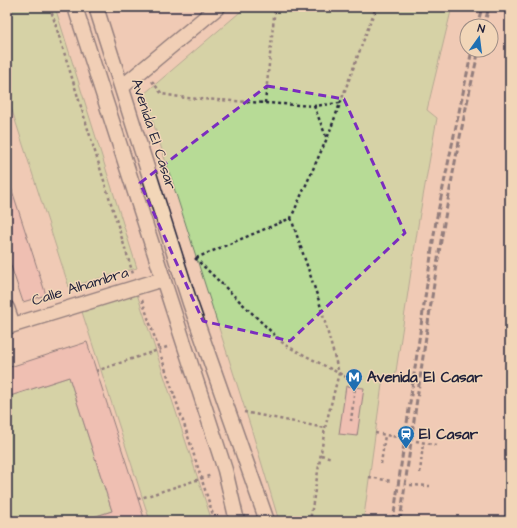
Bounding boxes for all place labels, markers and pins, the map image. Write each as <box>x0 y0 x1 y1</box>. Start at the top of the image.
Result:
metro station icon: Avenida El Casar <box>344 367 364 392</box>
place label: Avenida El Casar <box>367 367 483 388</box>
station icon: El Casar <box>396 424 416 449</box>
place label: El Casar <box>419 424 479 445</box>

